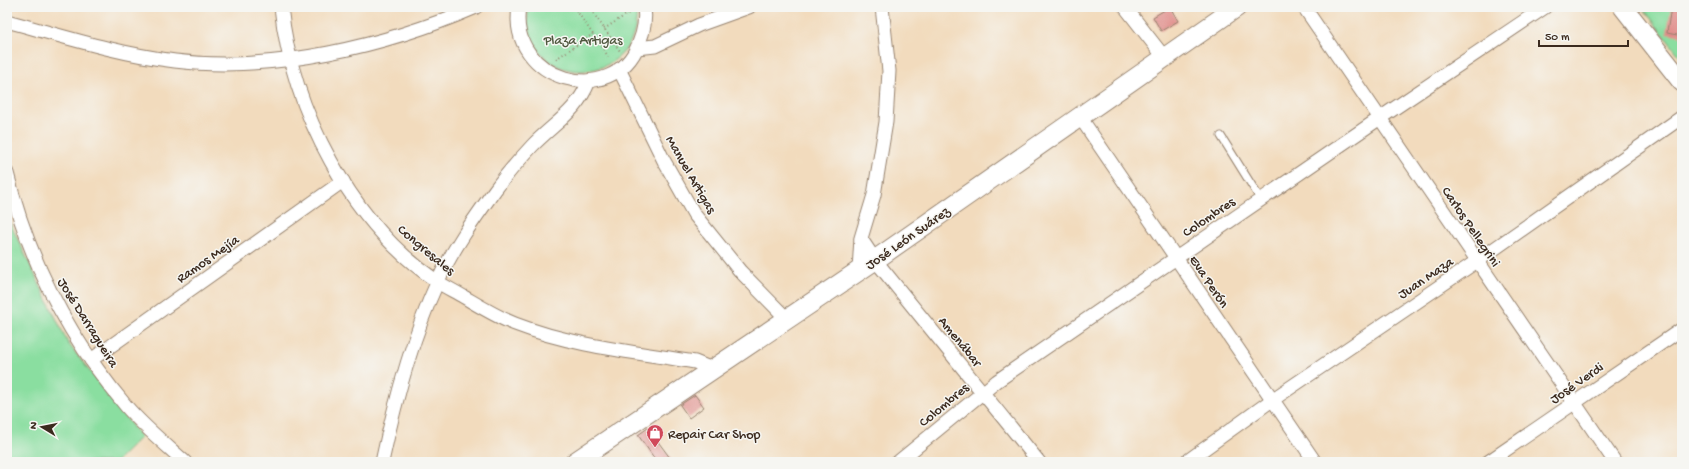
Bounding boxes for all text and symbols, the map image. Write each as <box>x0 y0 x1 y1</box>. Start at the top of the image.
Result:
scale bar <box>1539 22 1628 48</box>
text: 50 m <box>1545 31 1570 45</box>
park label: Plaza Artigas <box>543 33 623 50</box>
street label: Manuel Artigas <box>661 133 719 218</box>
street label: Carlos Pellegrini <box>1437 184 1503 271</box>
street label: Colombres <box>1180 194 1240 242</box>
street label: José León Suárez <box>863 203 955 274</box>
street label: Congresales <box>393 222 458 280</box>
street label: Ramos Mejía <box>174 232 244 288</box>
street label: Eva Perón <box>1184 253 1232 312</box>
street label: Juan Maza <box>1395 254 1458 304</box>
street label: José Darragueira <box>53 275 122 372</box>
street label: Amenábar <box>934 314 985 372</box>
street label: José Verdi <box>1547 359 1608 409</box>
street label: Colombres <box>916 380 974 432</box>
north arrow <box>22 407 62 447</box>
text: N <box>28 421 41 430</box>
shop icon: Repair Car Shop <box>645 423 665 448</box>
place label: Repair Car Shop <box>668 427 760 444</box>

